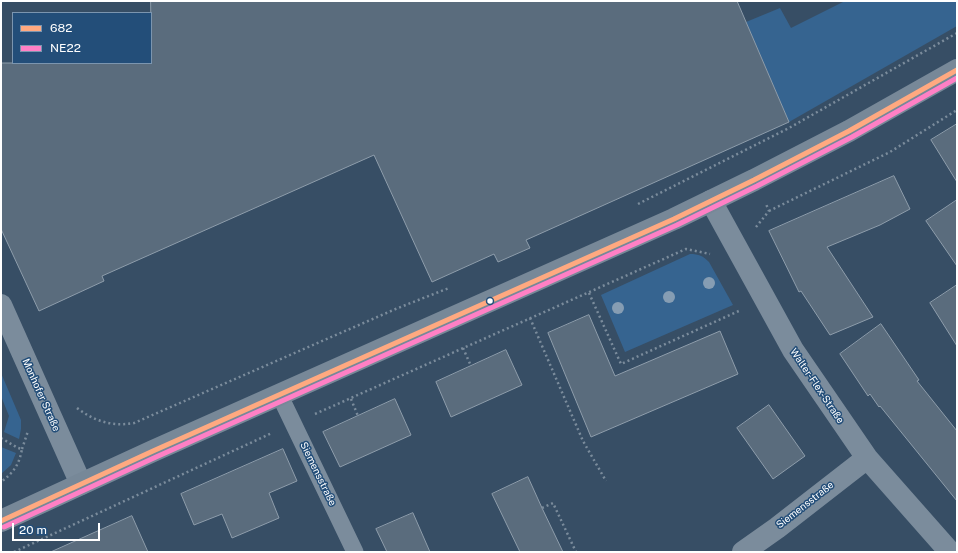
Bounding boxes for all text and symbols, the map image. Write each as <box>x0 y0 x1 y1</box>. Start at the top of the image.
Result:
legend <box>12 12 152 64</box>
text: 682 <box>50 21 72 35</box>
text: NE22 <box>50 41 81 55</box>
unlabelled marker <box>485 296 495 306</box>
street label: Walter-Flex-Straße <box>787 346 847 426</box>
street label: Monhofer Straße <box>20 357 62 433</box>
street label: Siemensstraße <box>297 440 339 508</box>
street label: Siemensstraße <box>774 479 836 531</box>
scale bar <box>14 515 102 541</box>
text: 20 m <box>19 523 47 537</box>

